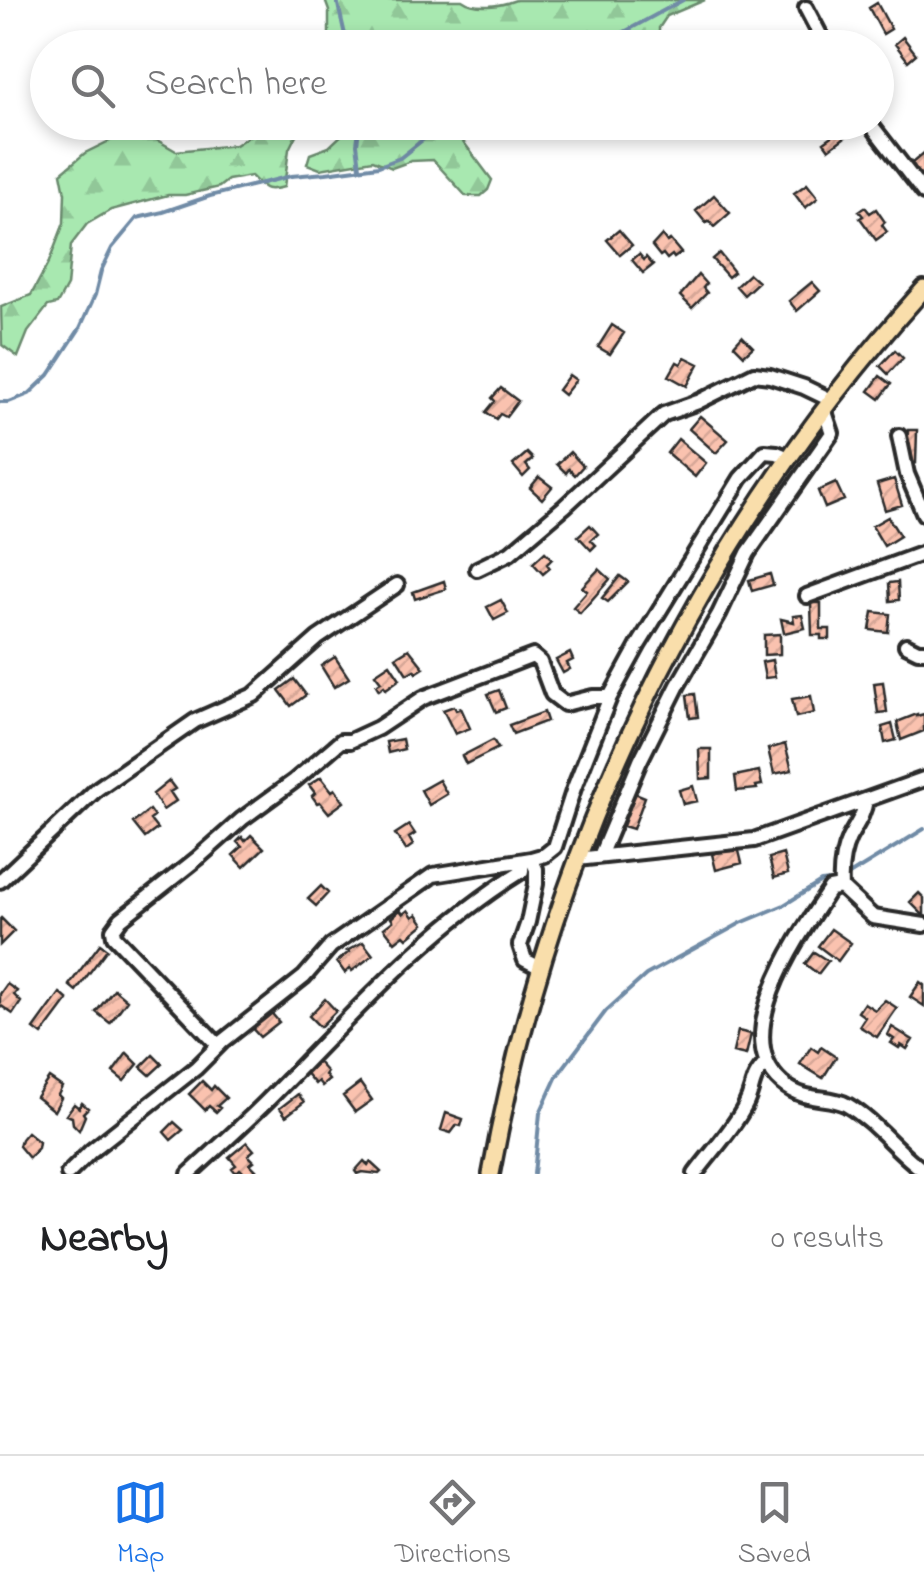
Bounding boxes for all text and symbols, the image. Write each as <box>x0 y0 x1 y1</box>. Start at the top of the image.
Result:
search box <box>30 30 894 140</box>
text: Search here <box>145 57 327 113</box>
icon: search <box>65 58 120 113</box>
text: Nearby <box>40 1209 168 1270</box>
text: 0 results <box>771 1216 884 1263</box>
tab: Map <box>113 1475 168 1576</box>
tab: Directions <box>395 1475 511 1576</box>
tab: Saved <box>738 1475 811 1576</box>

